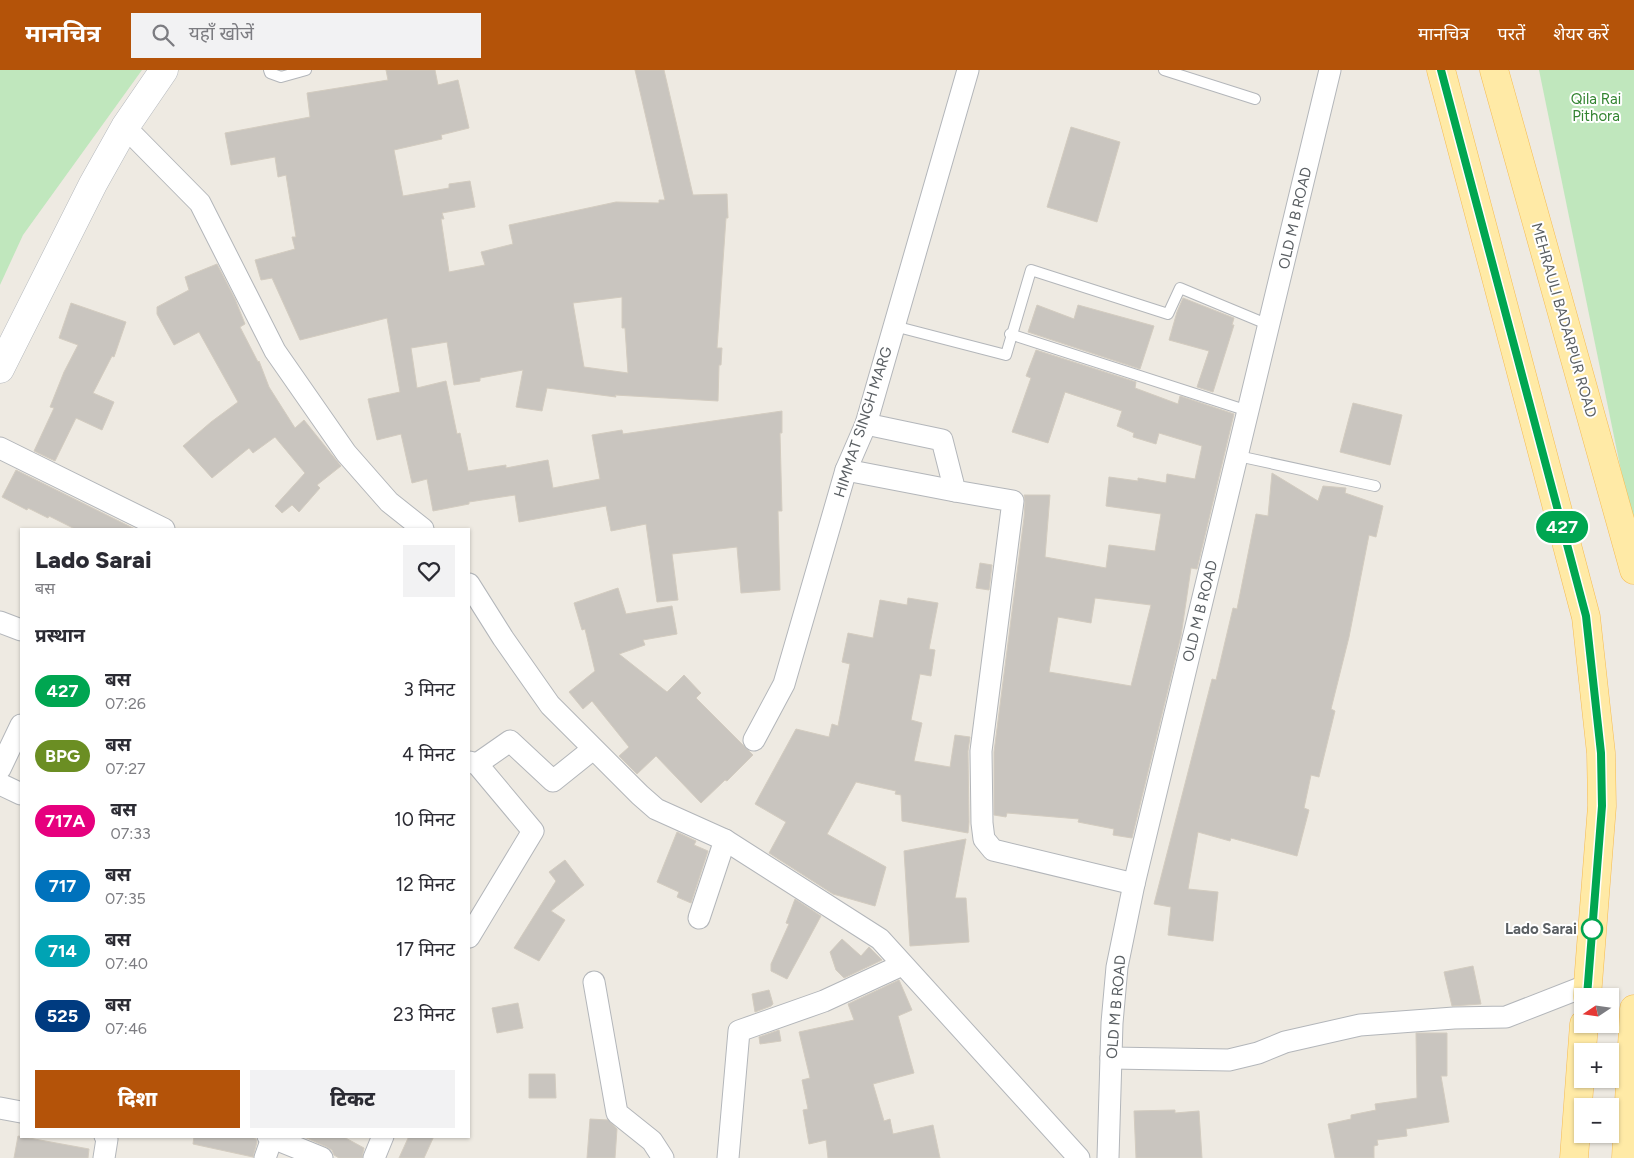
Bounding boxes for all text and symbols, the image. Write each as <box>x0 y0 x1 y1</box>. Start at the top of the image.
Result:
search box <box>131 13 481 58</box>
text: मानचित्र <box>25 19 101 48</box>
icon: search <box>149 21 177 49</box>
text: यहाँ खोजें <box>189 22 254 45</box>
text: मानचित्र <box>1418 23 1469 45</box>
text: परतें <box>1497 23 1525 45</box>
text: शेयर करें <box>1553 23 1609 45</box>
park label: Qila Rai Pithora <box>1571 90 1621 125</box>
street label: OLD M B ROAD <box>1275 165 1315 271</box>
street label: MEHRAULI BADARPUR ROAD <box>1528 221 1600 419</box>
street label: HIMMAT SINGH MARG <box>830 344 896 500</box>
line badge: 427 <box>1533 511 1591 543</box>
text: 427 <box>1546 516 1578 538</box>
text: Lado Sarai <box>35 545 152 574</box>
button: heart <box>403 545 455 597</box>
street label: OLD M B ROAD <box>1179 558 1221 664</box>
text: बस <box>35 579 55 598</box>
text: प्रस्थान <box>35 624 85 647</box>
text: बस <box>105 668 131 691</box>
text: 3 मिनट <box>404 678 455 701</box>
text: 427 <box>47 680 78 702</box>
text: 07:26 <box>105 694 146 713</box>
text: बस <box>105 733 131 756</box>
text: 4 मिनट <box>402 743 455 766</box>
text: BPG <box>45 745 80 767</box>
text: 07:27 <box>105 759 146 778</box>
text: बस <box>110 798 136 821</box>
text: 10 मिनट <box>394 808 455 831</box>
text: 717A <box>45 810 85 832</box>
text: 07:33 <box>110 824 151 843</box>
text: बस <box>105 863 131 886</box>
text: 12 मिनट <box>395 873 455 896</box>
text: 717 <box>49 875 76 897</box>
text: 07:35 <box>105 889 146 908</box>
marker: Lado Sarai <box>1581 918 1603 940</box>
place label: Lado Sarai <box>1505 920 1577 938</box>
text: बस <box>105 928 131 951</box>
text: 17 मिनट <box>396 938 455 961</box>
text: 714 <box>48 940 77 962</box>
text: 07:40 <box>105 954 148 973</box>
street label: OLD M B ROAD <box>1102 954 1130 1060</box>
north arrow <box>1574 988 1619 1032</box>
map controls <box>1574 988 1619 1143</box>
text: बस <box>105 993 131 1016</box>
text: 23 मिनट <box>393 1003 455 1026</box>
text: 525 <box>47 1005 78 1027</box>
text: 07:46 <box>105 1019 147 1038</box>
button: + <box>1574 1043 1619 1088</box>
button: दिशा <box>35 1070 240 1128</box>
button: टिकट <box>250 1070 455 1128</box>
button: − <box>1574 1098 1619 1143</box>

